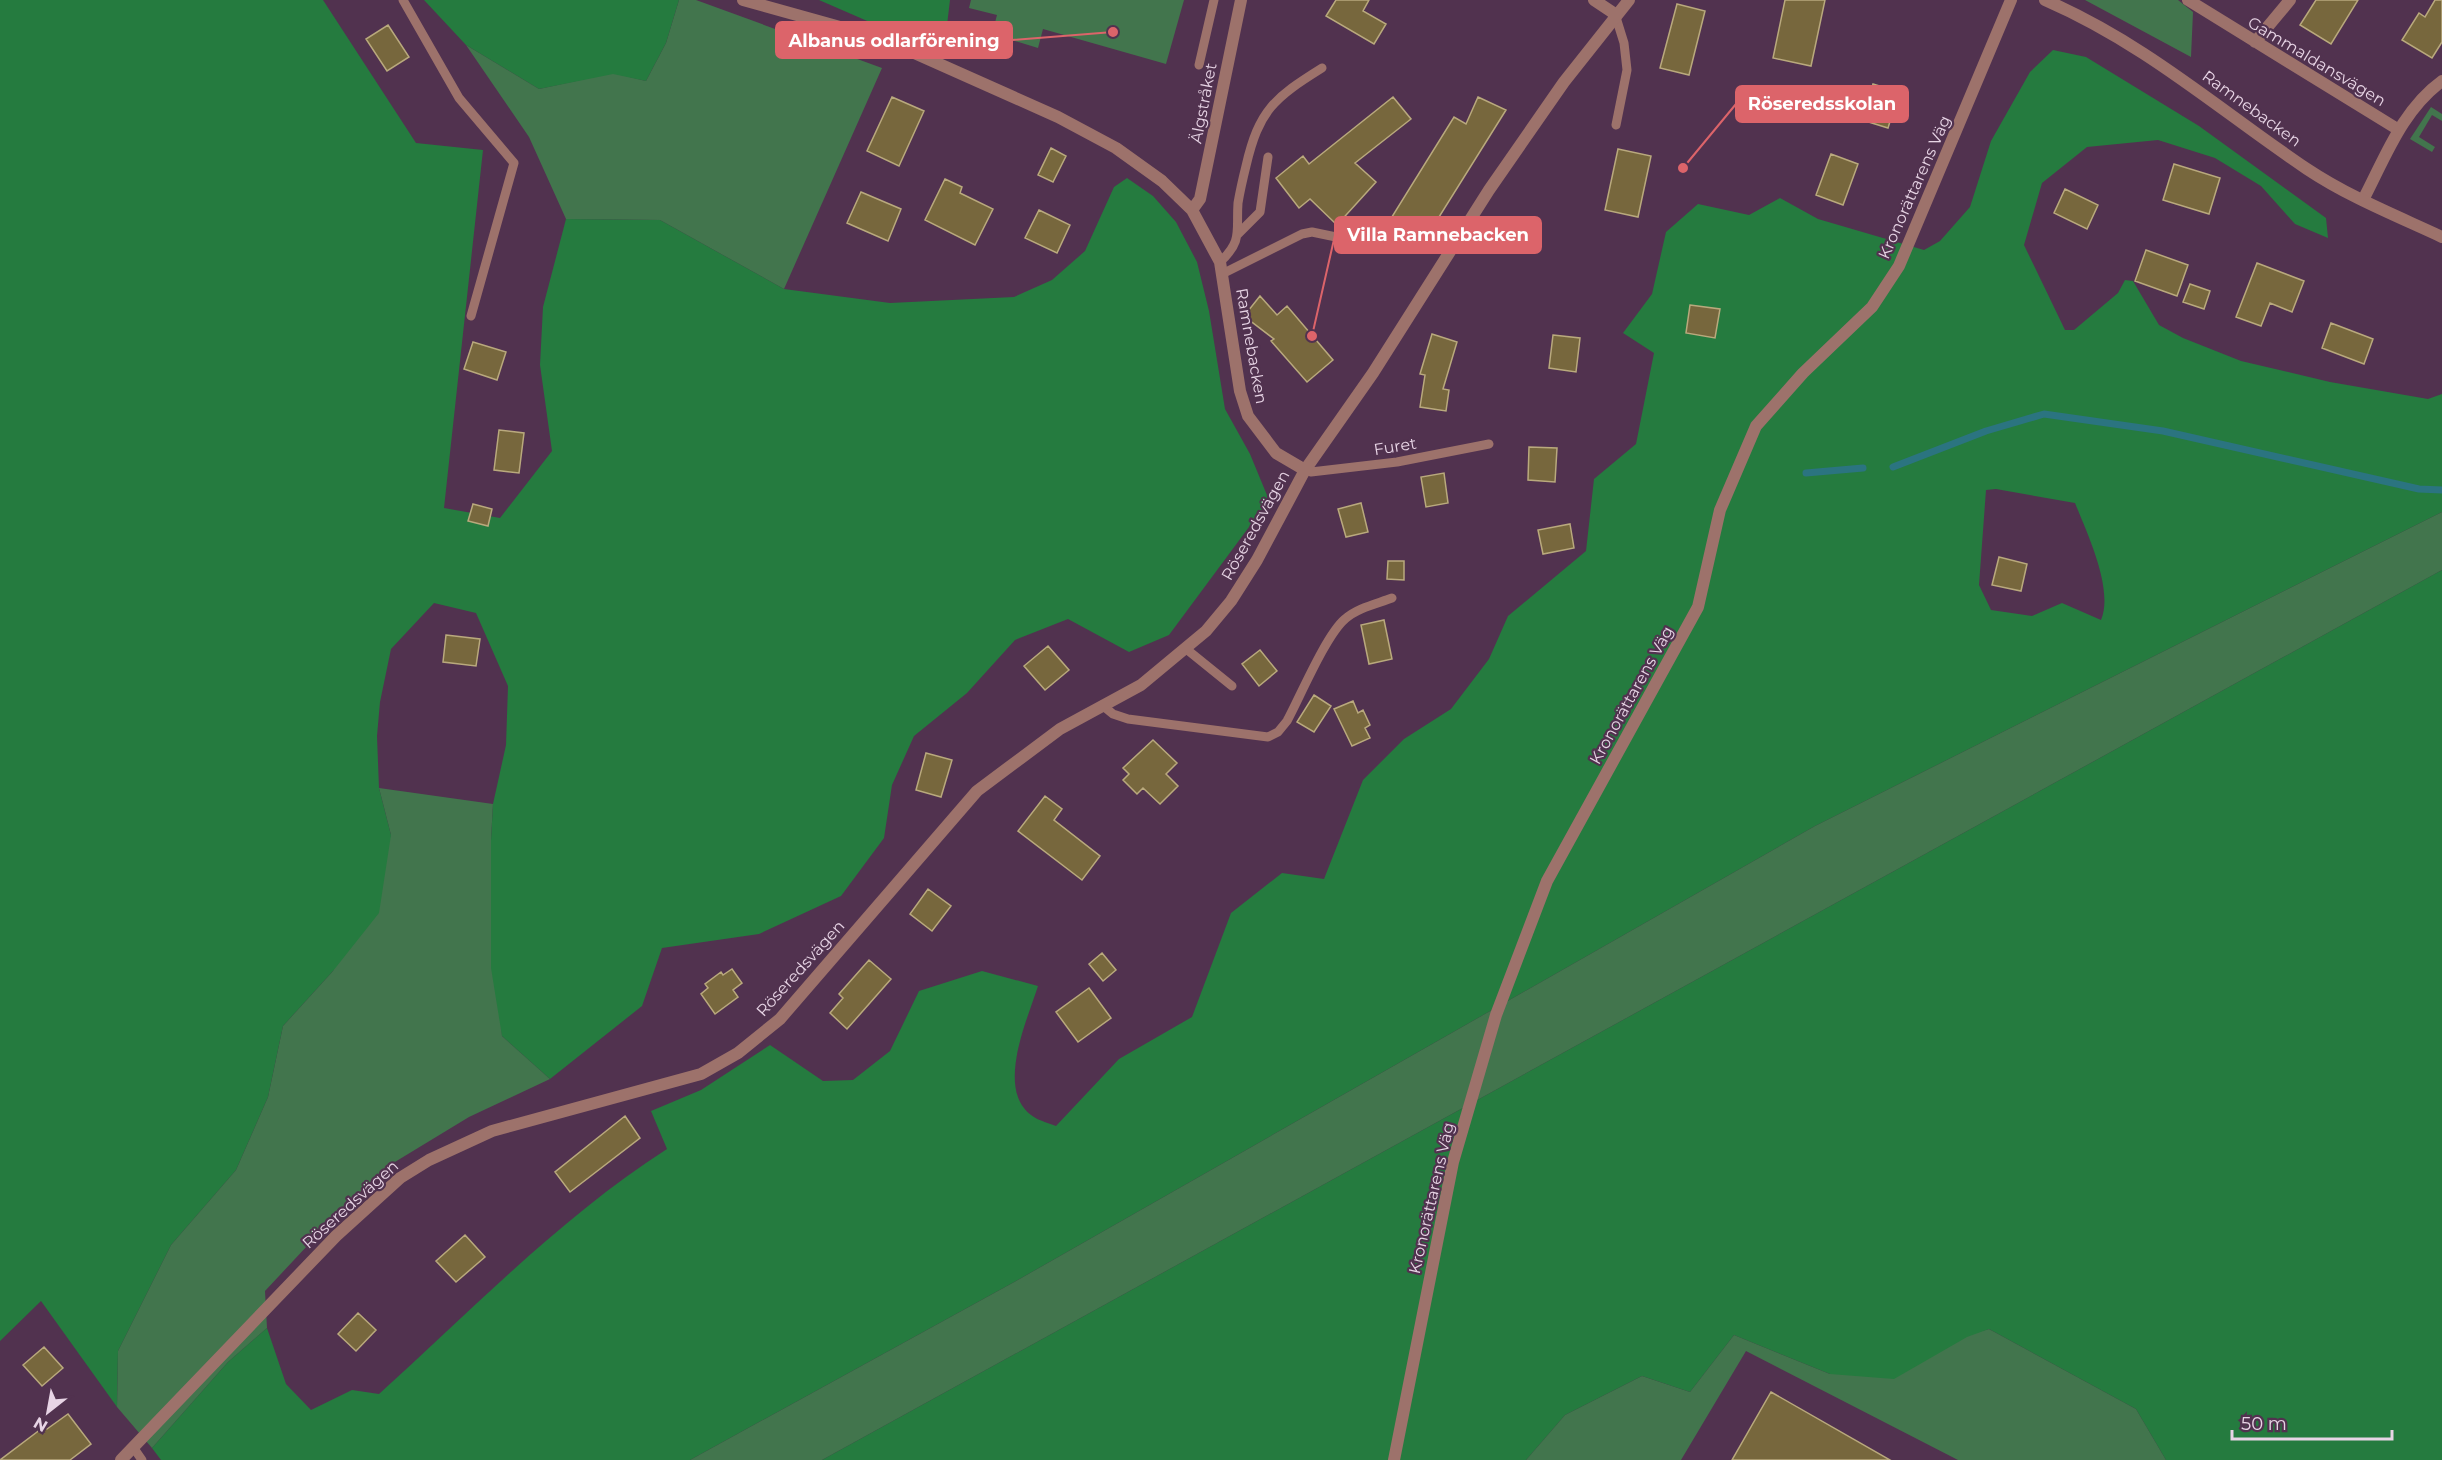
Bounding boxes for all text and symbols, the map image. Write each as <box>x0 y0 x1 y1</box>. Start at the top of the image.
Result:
street label: Gammaldansvägen <box>2244 13 2389 110</box>
callout: Albanus odlarförening <box>776 22 1012 58</box>
text: Albanus odlarförening <box>787 30 1000 52</box>
street label: Älgstråket <box>1185 61 1221 145</box>
street label: Ramnebacken <box>2199 66 2305 151</box>
callout: Röseredsskolan <box>1736 86 1908 122</box>
text: Röseredsskolan <box>1748 93 1896 115</box>
street label: Kronorättarens Väg <box>1874 113 1955 262</box>
callout: Villa Ramnebacken <box>1335 217 1541 253</box>
text: Villa Ramnebacken <box>1346 224 1529 246</box>
street label: Ramnebacken <box>1232 287 1271 405</box>
street label: Furet <box>1372 434 1418 459</box>
street label: Röseredsvägen <box>1217 467 1293 584</box>
street label: Kronorättarens Väg <box>1586 623 1677 768</box>
street label: Röseredsvägen <box>752 916 848 1020</box>
street label: Kronorättarens Väg <box>1405 1121 1458 1276</box>
street label: Röseredsvägen <box>298 1156 402 1252</box>
north arrow <box>18 1382 78 1442</box>
scale bar <box>2232 1403 2392 1441</box>
text: N <box>30 1413 51 1436</box>
text: 50 m <box>2241 1413 2287 1435</box>

